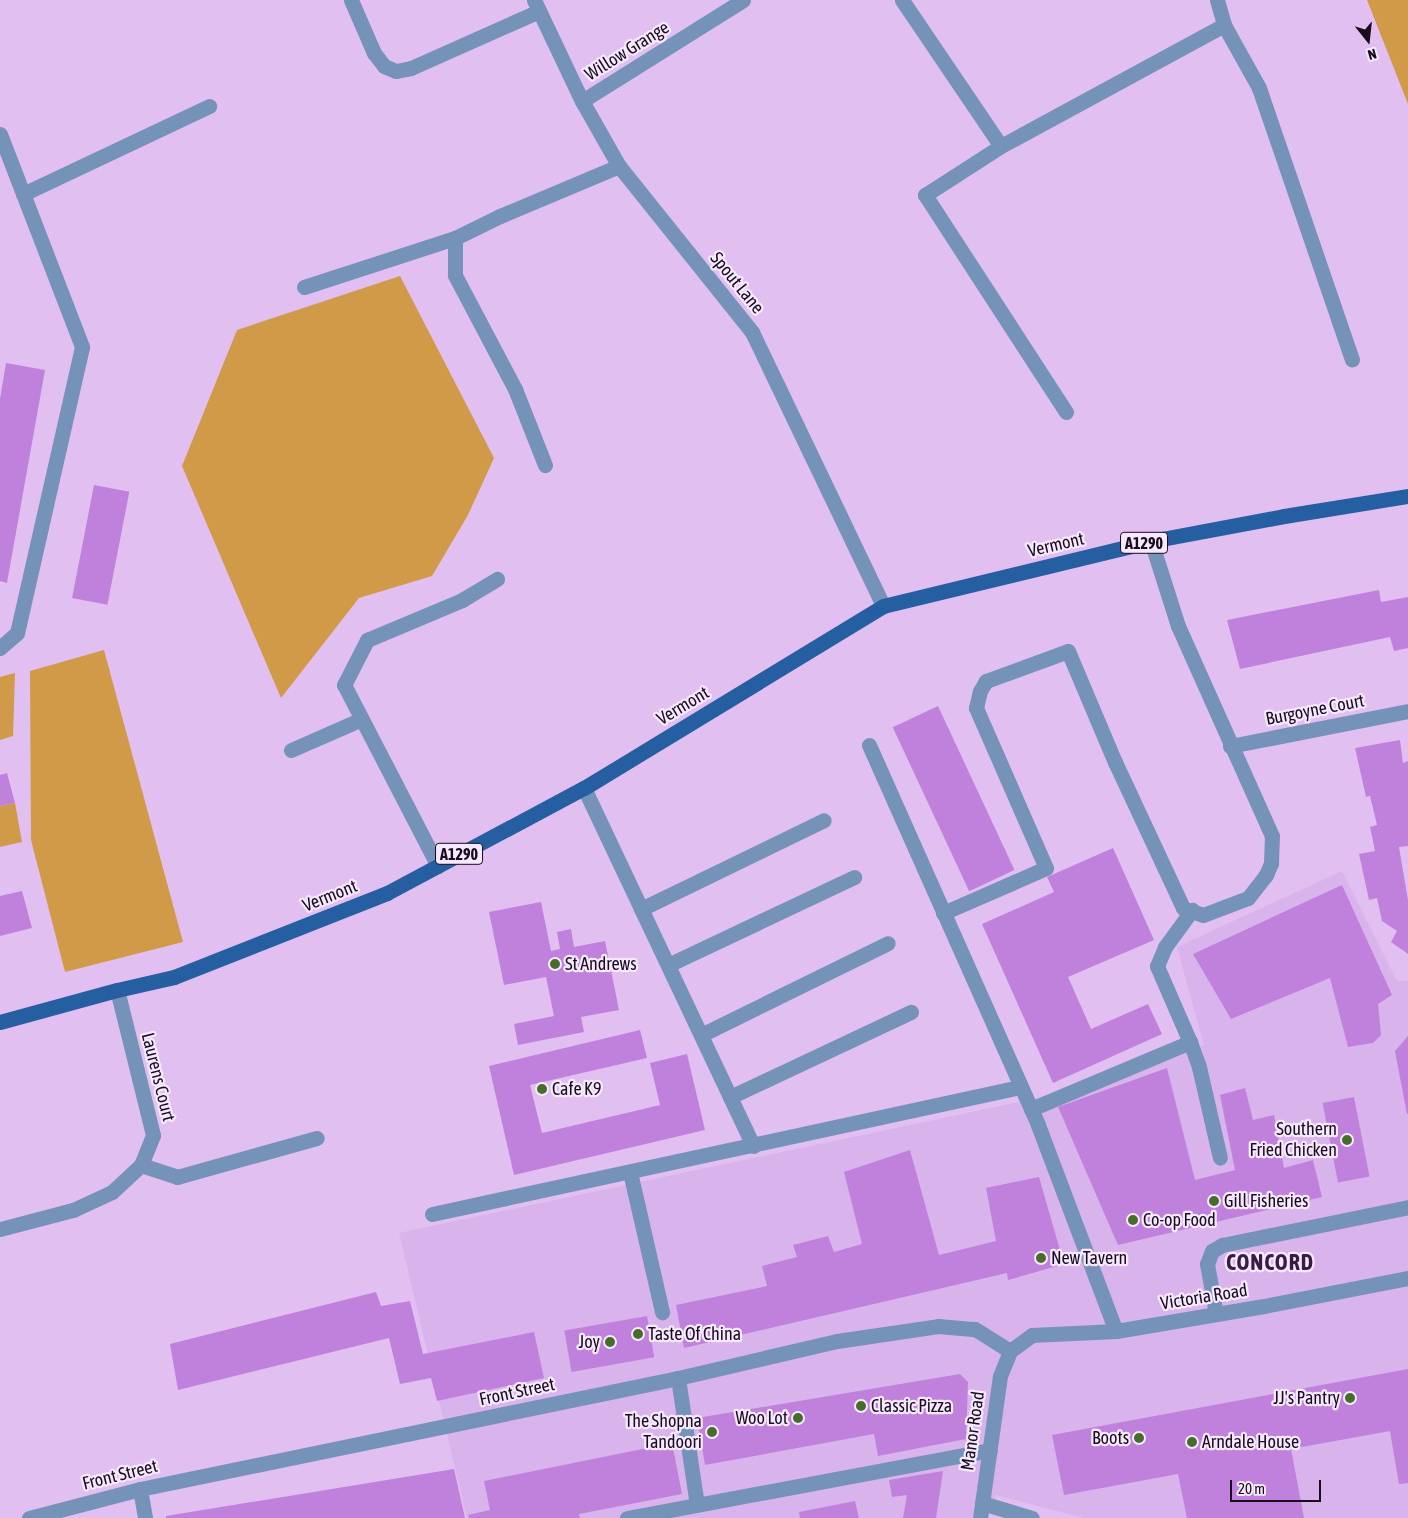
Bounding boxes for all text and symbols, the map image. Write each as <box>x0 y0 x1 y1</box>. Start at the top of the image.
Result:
north arrow <box>1343 15 1393 65</box>
street label: Willow Grange <box>581 17 673 85</box>
text: N <box>1366 46 1378 63</box>
street label: Spout Lane <box>706 248 768 318</box>
street label: Vermont <box>1026 528 1086 562</box>
road number: A1290 <box>1119 530 1169 556</box>
street label: Vermont <box>653 682 713 730</box>
street label: Burgoyne Court <box>1264 690 1366 730</box>
road number: A1290 <box>434 841 484 868</box>
street label: Vermont <box>299 875 361 917</box>
place label: St Andrews <box>565 953 637 975</box>
marker: St Andrews <box>549 958 561 970</box>
street label: Laurens Court <box>137 1030 179 1124</box>
place label: Cafe K9 <box>552 1078 601 1100</box>
marker: Cafe K9 <box>536 1083 548 1095</box>
place label: Southern Fried Chicken <box>1249 1119 1337 1162</box>
marker: Southern Fried Chicken <box>1341 1134 1353 1146</box>
place label: Gill Fisheries <box>1224 1190 1308 1212</box>
marker: Gill Fisheries <box>1208 1195 1220 1207</box>
place label: Co-op Food <box>1143 1209 1216 1231</box>
marker: Co-op Food <box>1127 1214 1139 1226</box>
place label: New Tavern <box>1051 1247 1127 1269</box>
district label: CONCORD <box>1225 1250 1315 1276</box>
marker: New Tavern <box>1035 1252 1047 1264</box>
street label: Victoria Road <box>1159 1279 1249 1315</box>
place label: Taste Of China <box>648 1323 741 1345</box>
marker: Taste Of China <box>632 1328 644 1340</box>
place label: Joy <box>579 1331 600 1353</box>
marker: Joy <box>604 1336 616 1348</box>
street label: Front Street <box>477 1373 557 1411</box>
place label: JJ's Pantry <box>1273 1387 1340 1409</box>
street label: Manor Road <box>957 1390 989 1472</box>
marker: JJ's Pantry <box>1344 1392 1356 1404</box>
place label: Classic Pizza <box>871 1395 952 1417</box>
marker: Classic Pizza <box>855 1400 867 1412</box>
place label: Woo Lot <box>735 1407 788 1429</box>
place label: The Shopna Tandoori <box>625 1411 702 1454</box>
marker: Woo Lot <box>792 1412 804 1424</box>
marker: The Shopna Tandoori <box>706 1426 718 1438</box>
place label: Boots <box>1092 1427 1129 1449</box>
place label: Arndale House <box>1202 1431 1299 1453</box>
marker: Boots <box>1133 1432 1145 1444</box>
marker: Arndale House <box>1186 1436 1198 1448</box>
street label: Front Street <box>80 1455 160 1495</box>
scale bar <box>1233 1470 1324 1502</box>
text: 20 m <box>1238 1480 1265 1497</box>

